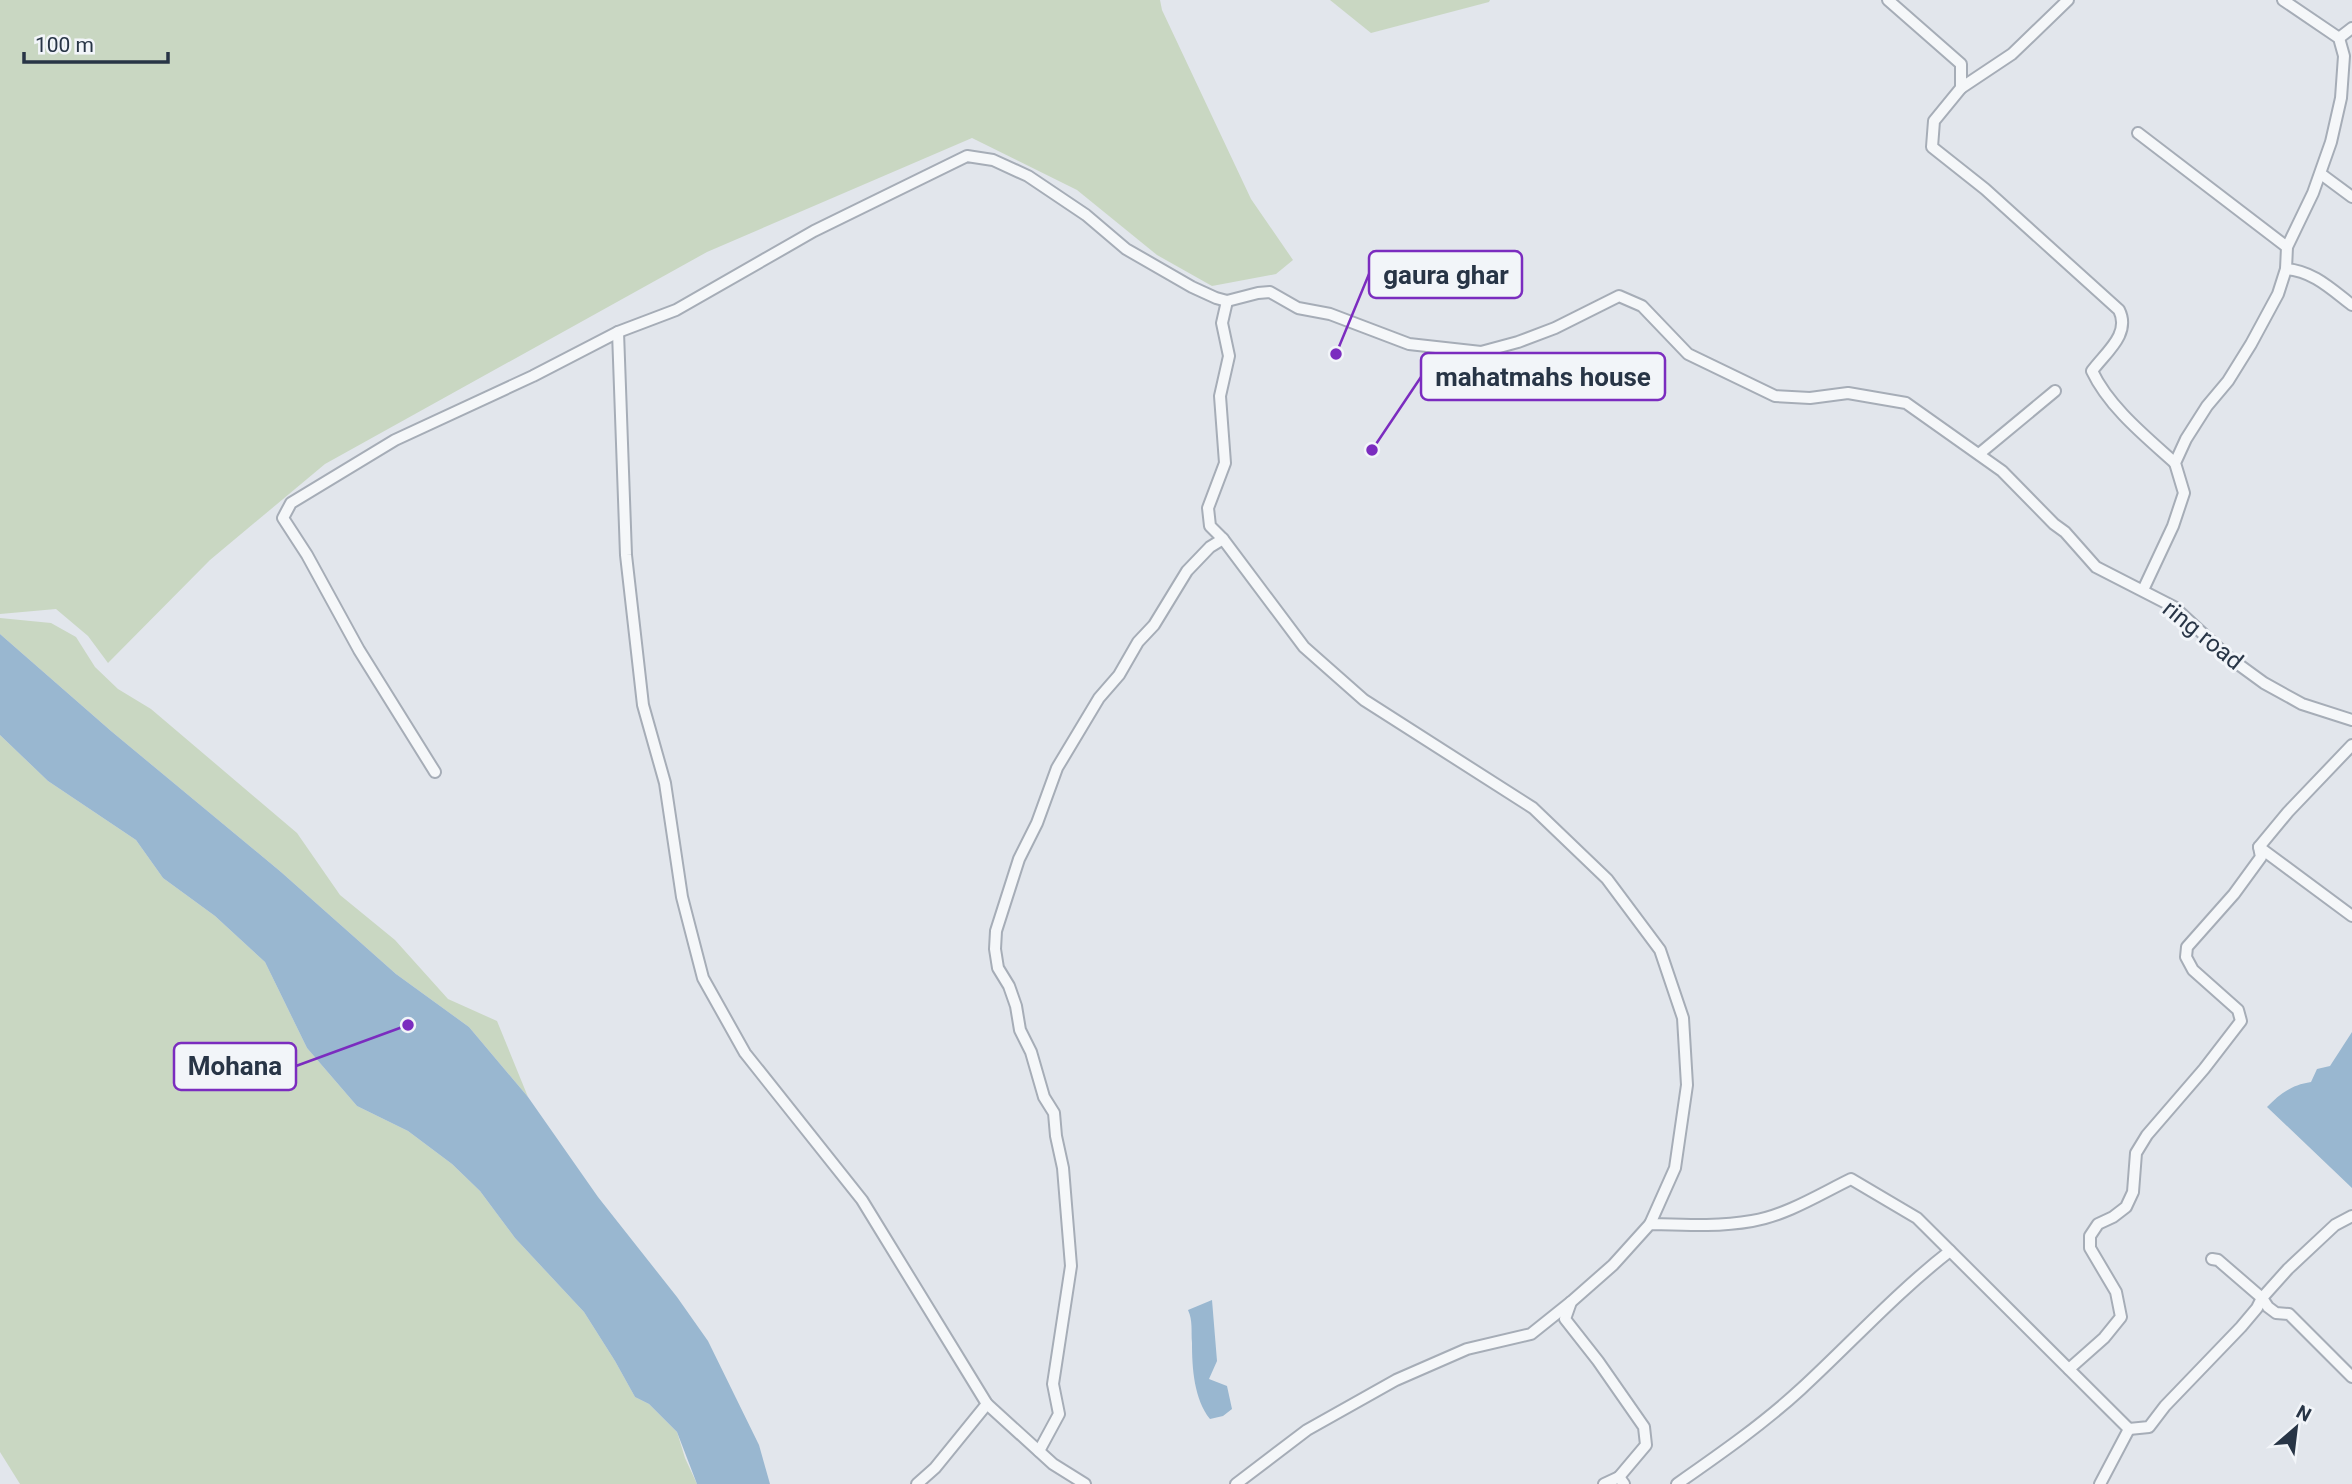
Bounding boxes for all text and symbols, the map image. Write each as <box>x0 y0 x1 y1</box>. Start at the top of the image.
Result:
scale bar <box>24 21 168 65</box>
text: 100 m <box>35 33 94 57</box>
callout: gaura ghar <box>1369 251 1522 298</box>
text: gaura ghar <box>1383 260 1509 290</box>
callout: mahatmahs house <box>1421 353 1665 400</box>
text: mahatmahs house <box>1435 362 1651 392</box>
street label: ring road <box>2157 594 2249 676</box>
callout: Mohana <box>174 1043 296 1090</box>
text: Mohana <box>188 1051 282 1081</box>
north arrow <box>2261 1393 2331 1463</box>
text: N <box>2292 1400 2315 1427</box>

